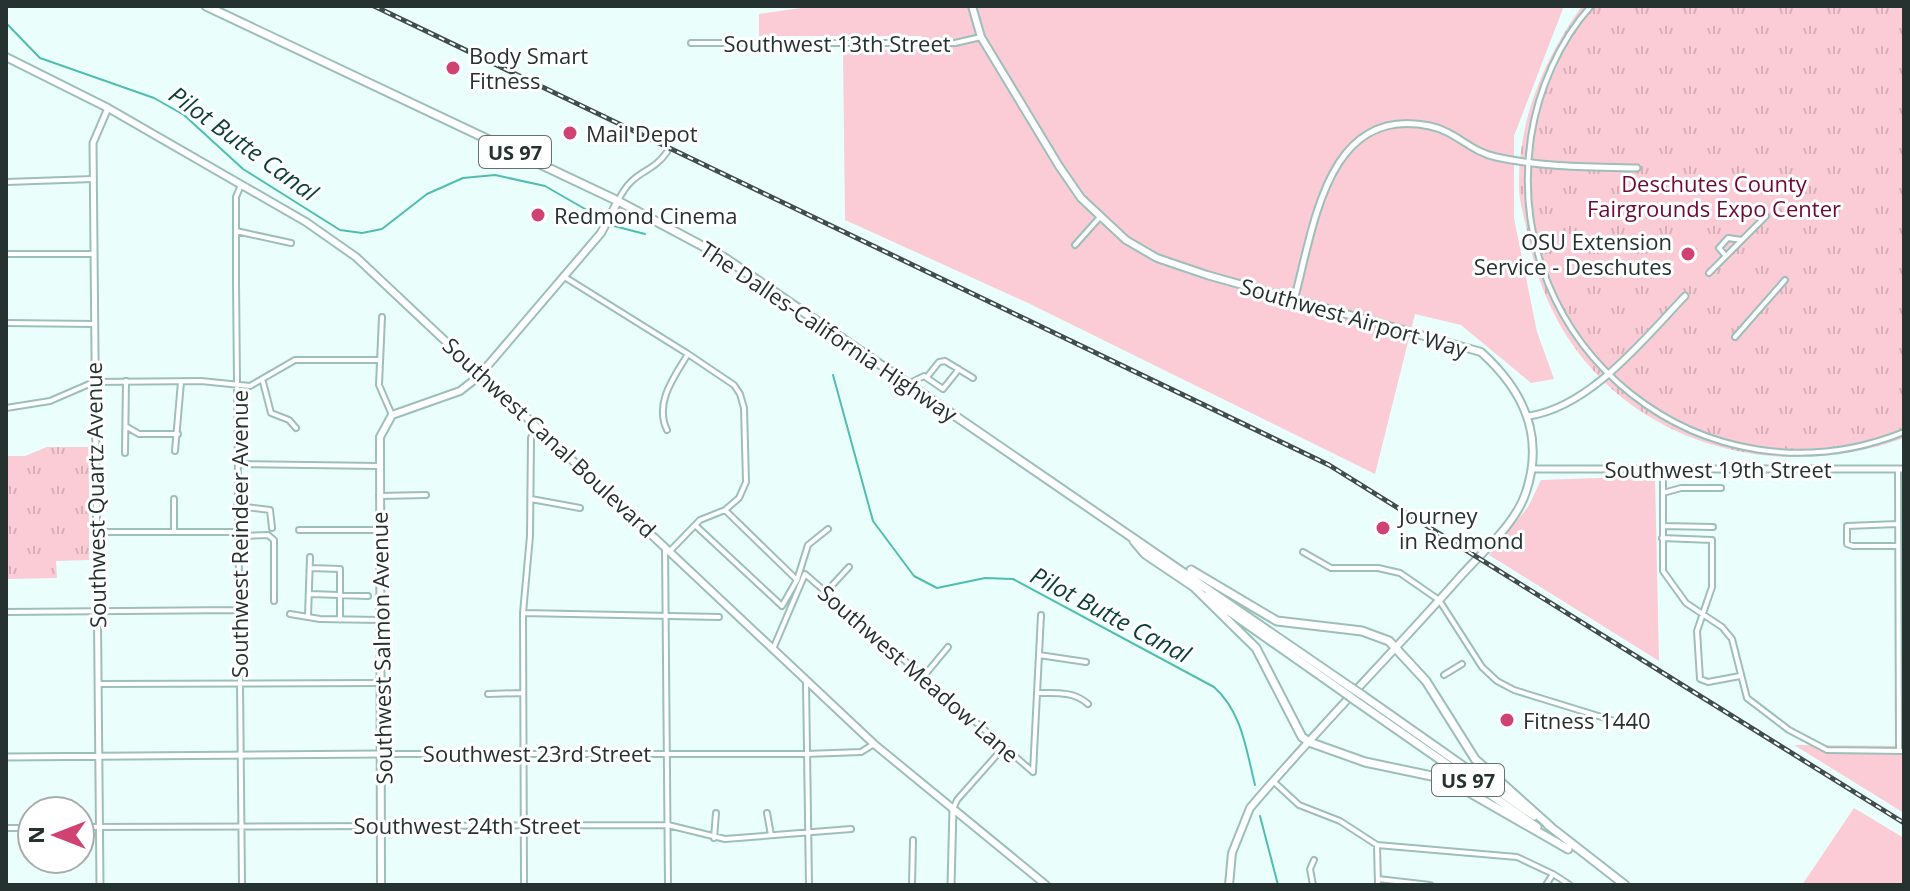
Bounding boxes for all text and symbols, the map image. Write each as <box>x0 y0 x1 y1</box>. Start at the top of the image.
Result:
street label: Southwest 13th Street <box>723 28 951 58</box>
place label: Body Smart Fitness <box>469 40 588 95</box>
marker: Body Smart Fitness <box>444 59 462 77</box>
water label: Pilot Butte Canal <box>163 78 326 209</box>
place label: Mail Depot <box>586 118 698 148</box>
marker: Mail Depot <box>561 124 579 142</box>
road number: US 97 <box>479 136 551 168</box>
park label: Deschutes County Fairgrounds Expo Center <box>1587 168 1841 223</box>
place label: Redmond Cinema <box>554 200 738 230</box>
marker: Redmond Cinema <box>529 206 547 224</box>
place label: OSU Extension Service - Deschutes <box>1474 226 1672 281</box>
street label: The Dalles-California Highway <box>695 234 964 429</box>
marker: OSU Extension Service - Deschutes <box>1679 245 1697 263</box>
street label: Southwest Airport Way <box>1237 270 1472 364</box>
street label: Southwest Canal Boulevard <box>437 330 663 544</box>
street label: Southwest Quartz Avenue <box>78 362 112 628</box>
street label: Southwest Reindeer Avenue <box>224 390 254 678</box>
street label: Southwest 19th Street <box>1604 454 1832 484</box>
place label: Journey in Redmond <box>1397 500 1524 555</box>
street label: Southwest Salmon Avenue <box>364 511 398 785</box>
marker: Journey in Redmond <box>1374 519 1392 537</box>
water label: Pilot Butte Canal <box>1025 558 1198 670</box>
street label: Southwest Meadow Lane <box>812 577 1026 769</box>
place label: Fitness 1440 <box>1523 705 1651 735</box>
marker: Fitness 1440 <box>1498 711 1516 729</box>
street label: Southwest 23rd Street <box>423 738 651 768</box>
road number: US 97 <box>1432 764 1504 796</box>
north arrow <box>16 795 96 875</box>
street label: Southwest 24th Street <box>353 810 581 840</box>
text: N <box>20 826 50 844</box>

